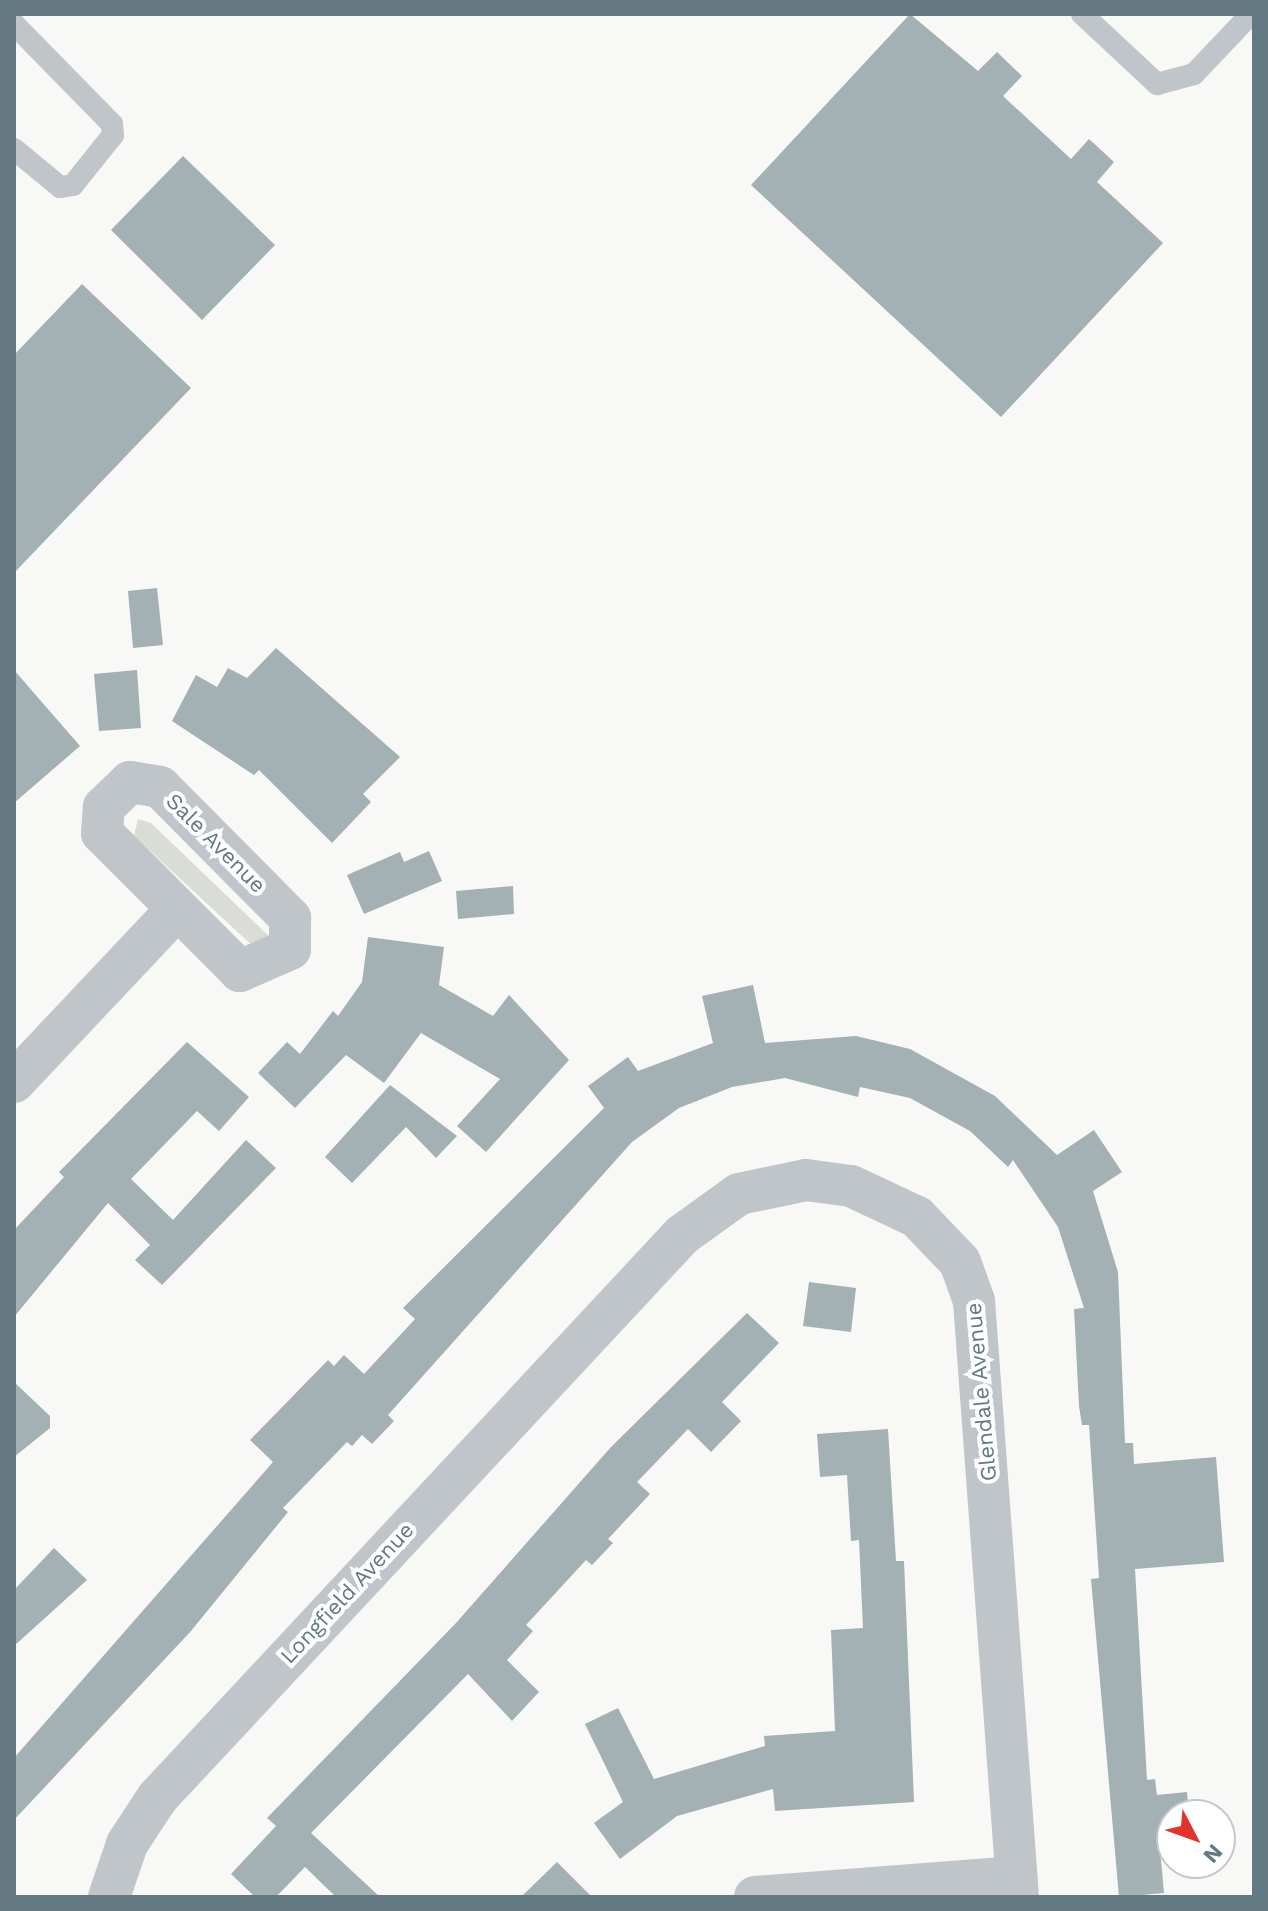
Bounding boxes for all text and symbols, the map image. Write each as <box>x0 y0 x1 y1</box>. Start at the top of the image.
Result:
street label: Sale Avenue <box>160 787 272 899</box>
street label: Glendale Avenue <box>960 1301 1002 1483</box>
street label: Longfield Avenue <box>274 1517 420 1669</box>
north arrow <box>1156 1799 1236 1879</box>
text: N <box>1198 1839 1228 1868</box>

